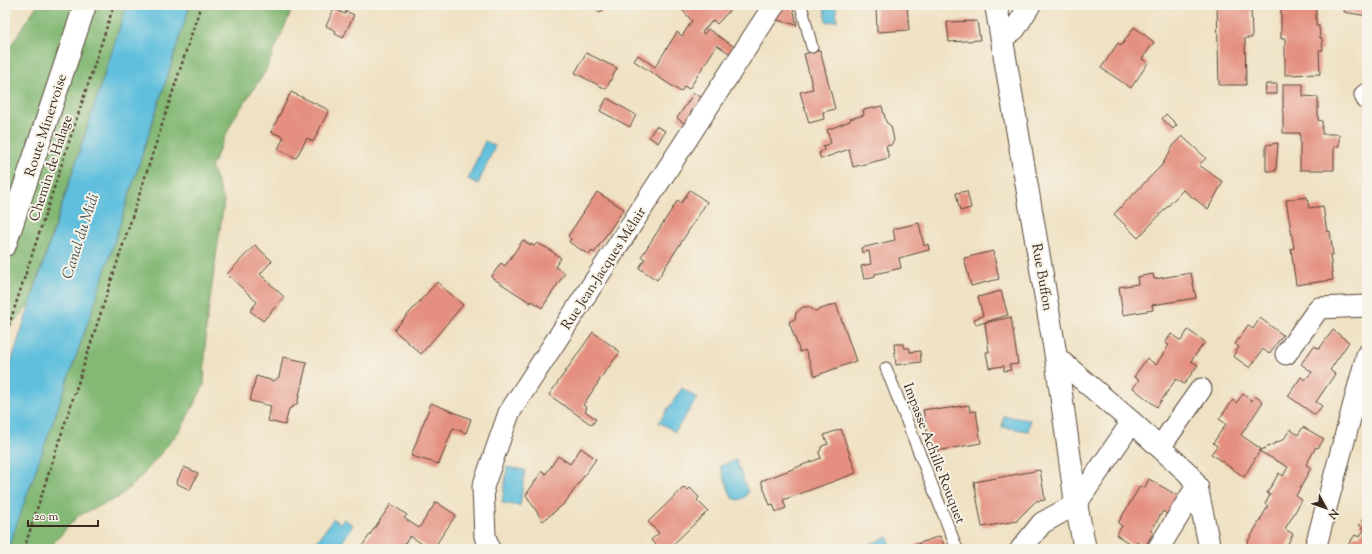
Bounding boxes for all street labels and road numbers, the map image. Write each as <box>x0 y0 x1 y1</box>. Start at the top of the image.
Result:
street label: Route Minervoise <box>21 72 73 180</box>
street label: Chemin de Halage <box>25 113 79 224</box>
street label: Rue Jean-Jacques Mélair <box>557 203 652 334</box>
street label: Rue Buffon <box>1025 242 1057 313</box>
street label: Impasse Achille Rouquet <box>897 380 969 527</box>

